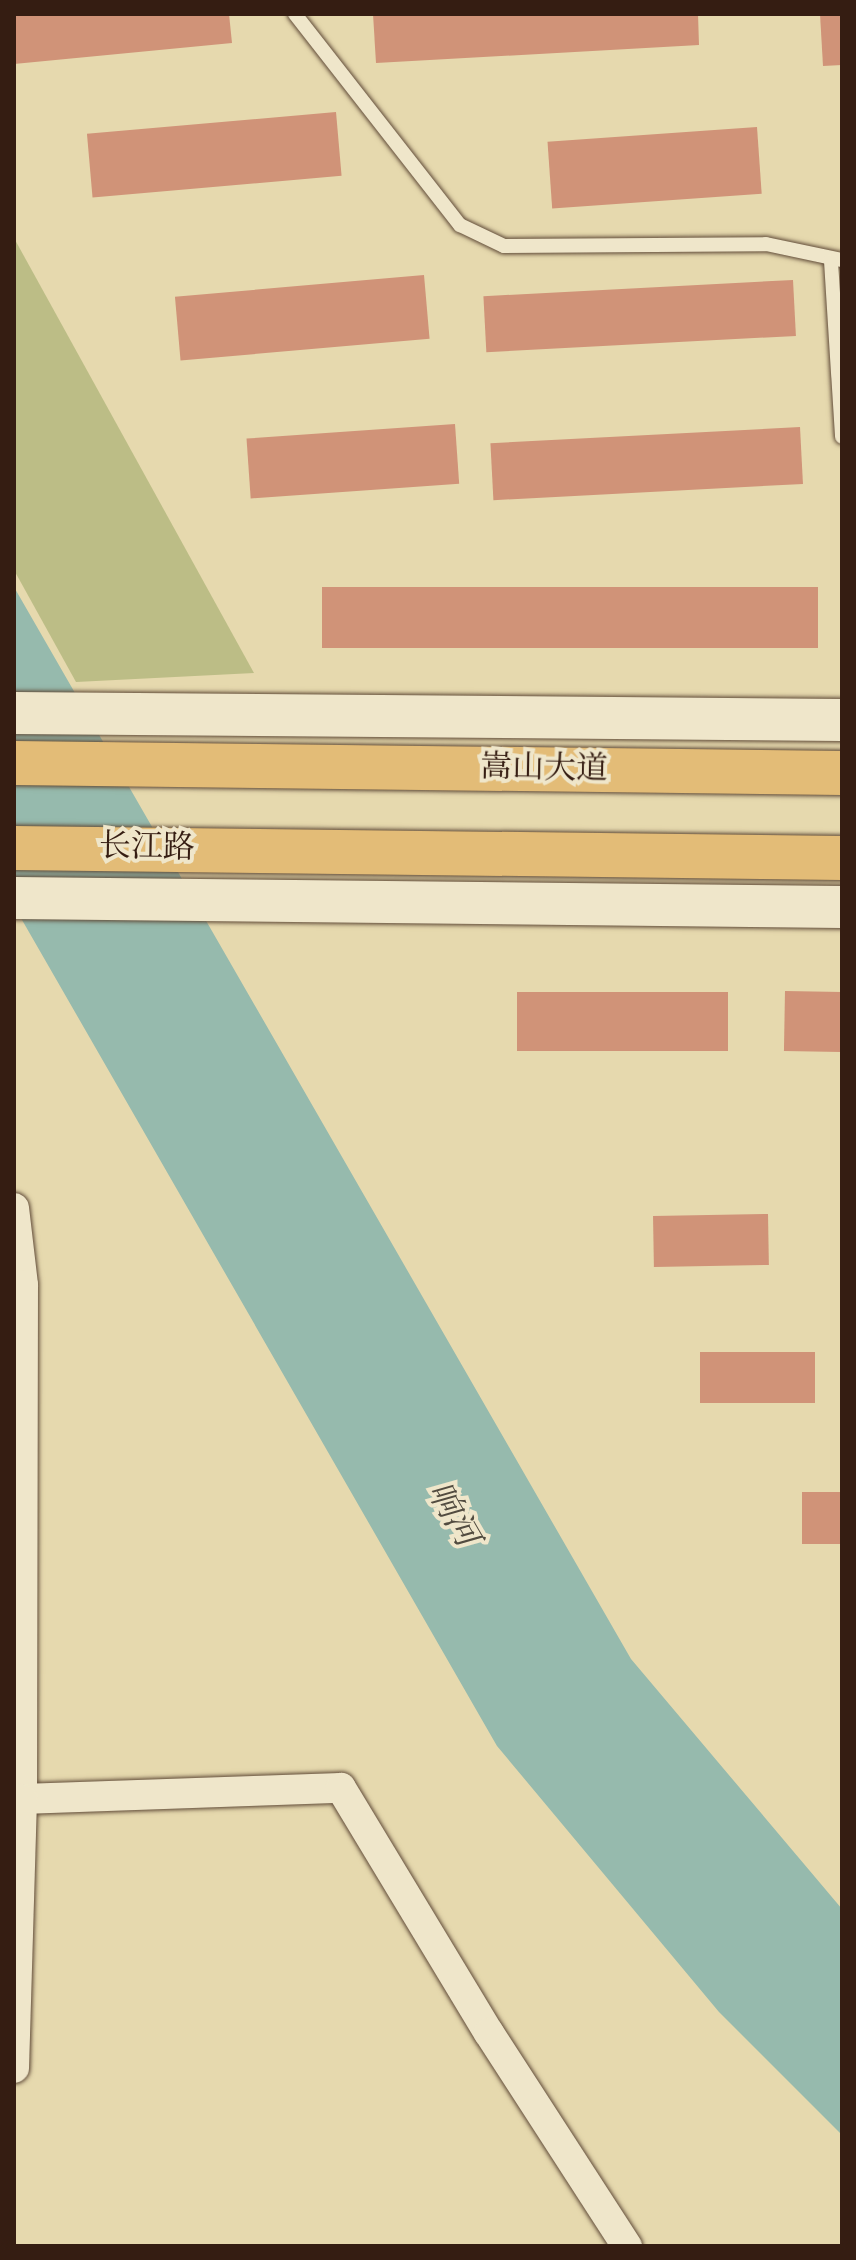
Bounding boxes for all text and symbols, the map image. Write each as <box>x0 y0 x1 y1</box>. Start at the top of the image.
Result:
street label: 嵩山大道 <box>480 750 608 790</box>
street label: 长江路 <box>99 829 195 869</box>
water label: 响河 <box>416 1475 486 1555</box>

